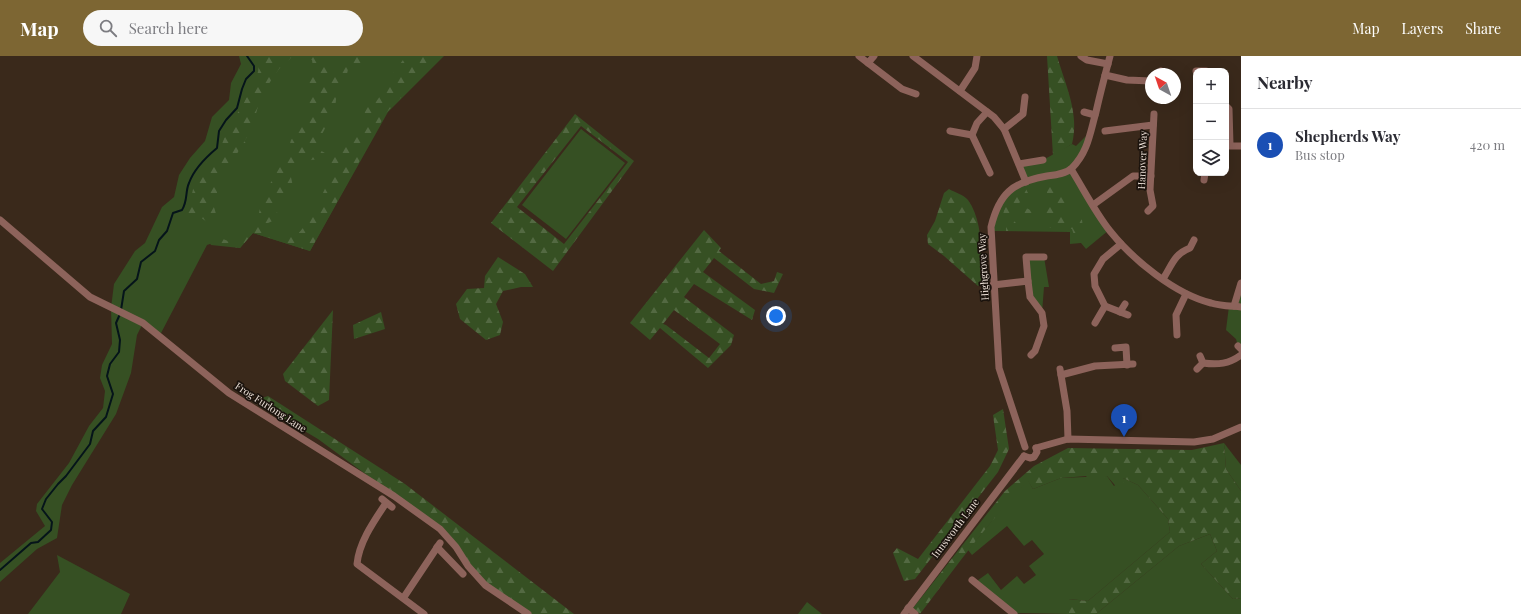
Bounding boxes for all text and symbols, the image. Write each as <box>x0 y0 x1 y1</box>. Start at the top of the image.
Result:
search box <box>83 10 363 46</box>
text: Map <box>20 15 59 41</box>
icon: search <box>97 17 119 39</box>
text: Search here <box>129 18 208 38</box>
text: Map <box>1352 19 1380 38</box>
text: Layers <box>1402 19 1443 38</box>
text: Share <box>1465 19 1501 38</box>
north arrow <box>1145 68 1181 104</box>
map controls <box>1193 68 1229 176</box>
button: + <box>1193 68 1229 104</box>
text: Nearby <box>1257 71 1312 93</box>
button: − <box>1193 104 1229 140</box>
text: Shepherds Way <box>1295 126 1401 146</box>
street label: Hanover Way <box>1134 130 1150 190</box>
text: 1 <box>1268 136 1272 153</box>
text: 420 m <box>1470 136 1505 153</box>
button: layers <box>1193 140 1229 176</box>
text: Bus stop <box>1295 146 1345 163</box>
street label: Highgrove Way <box>974 233 992 301</box>
your location <box>766 306 786 326</box>
street label: Frog Furlong Lane <box>233 379 309 435</box>
pin: 1 <box>1111 404 1137 437</box>
street label: Innsworth Lane <box>928 495 982 561</box>

